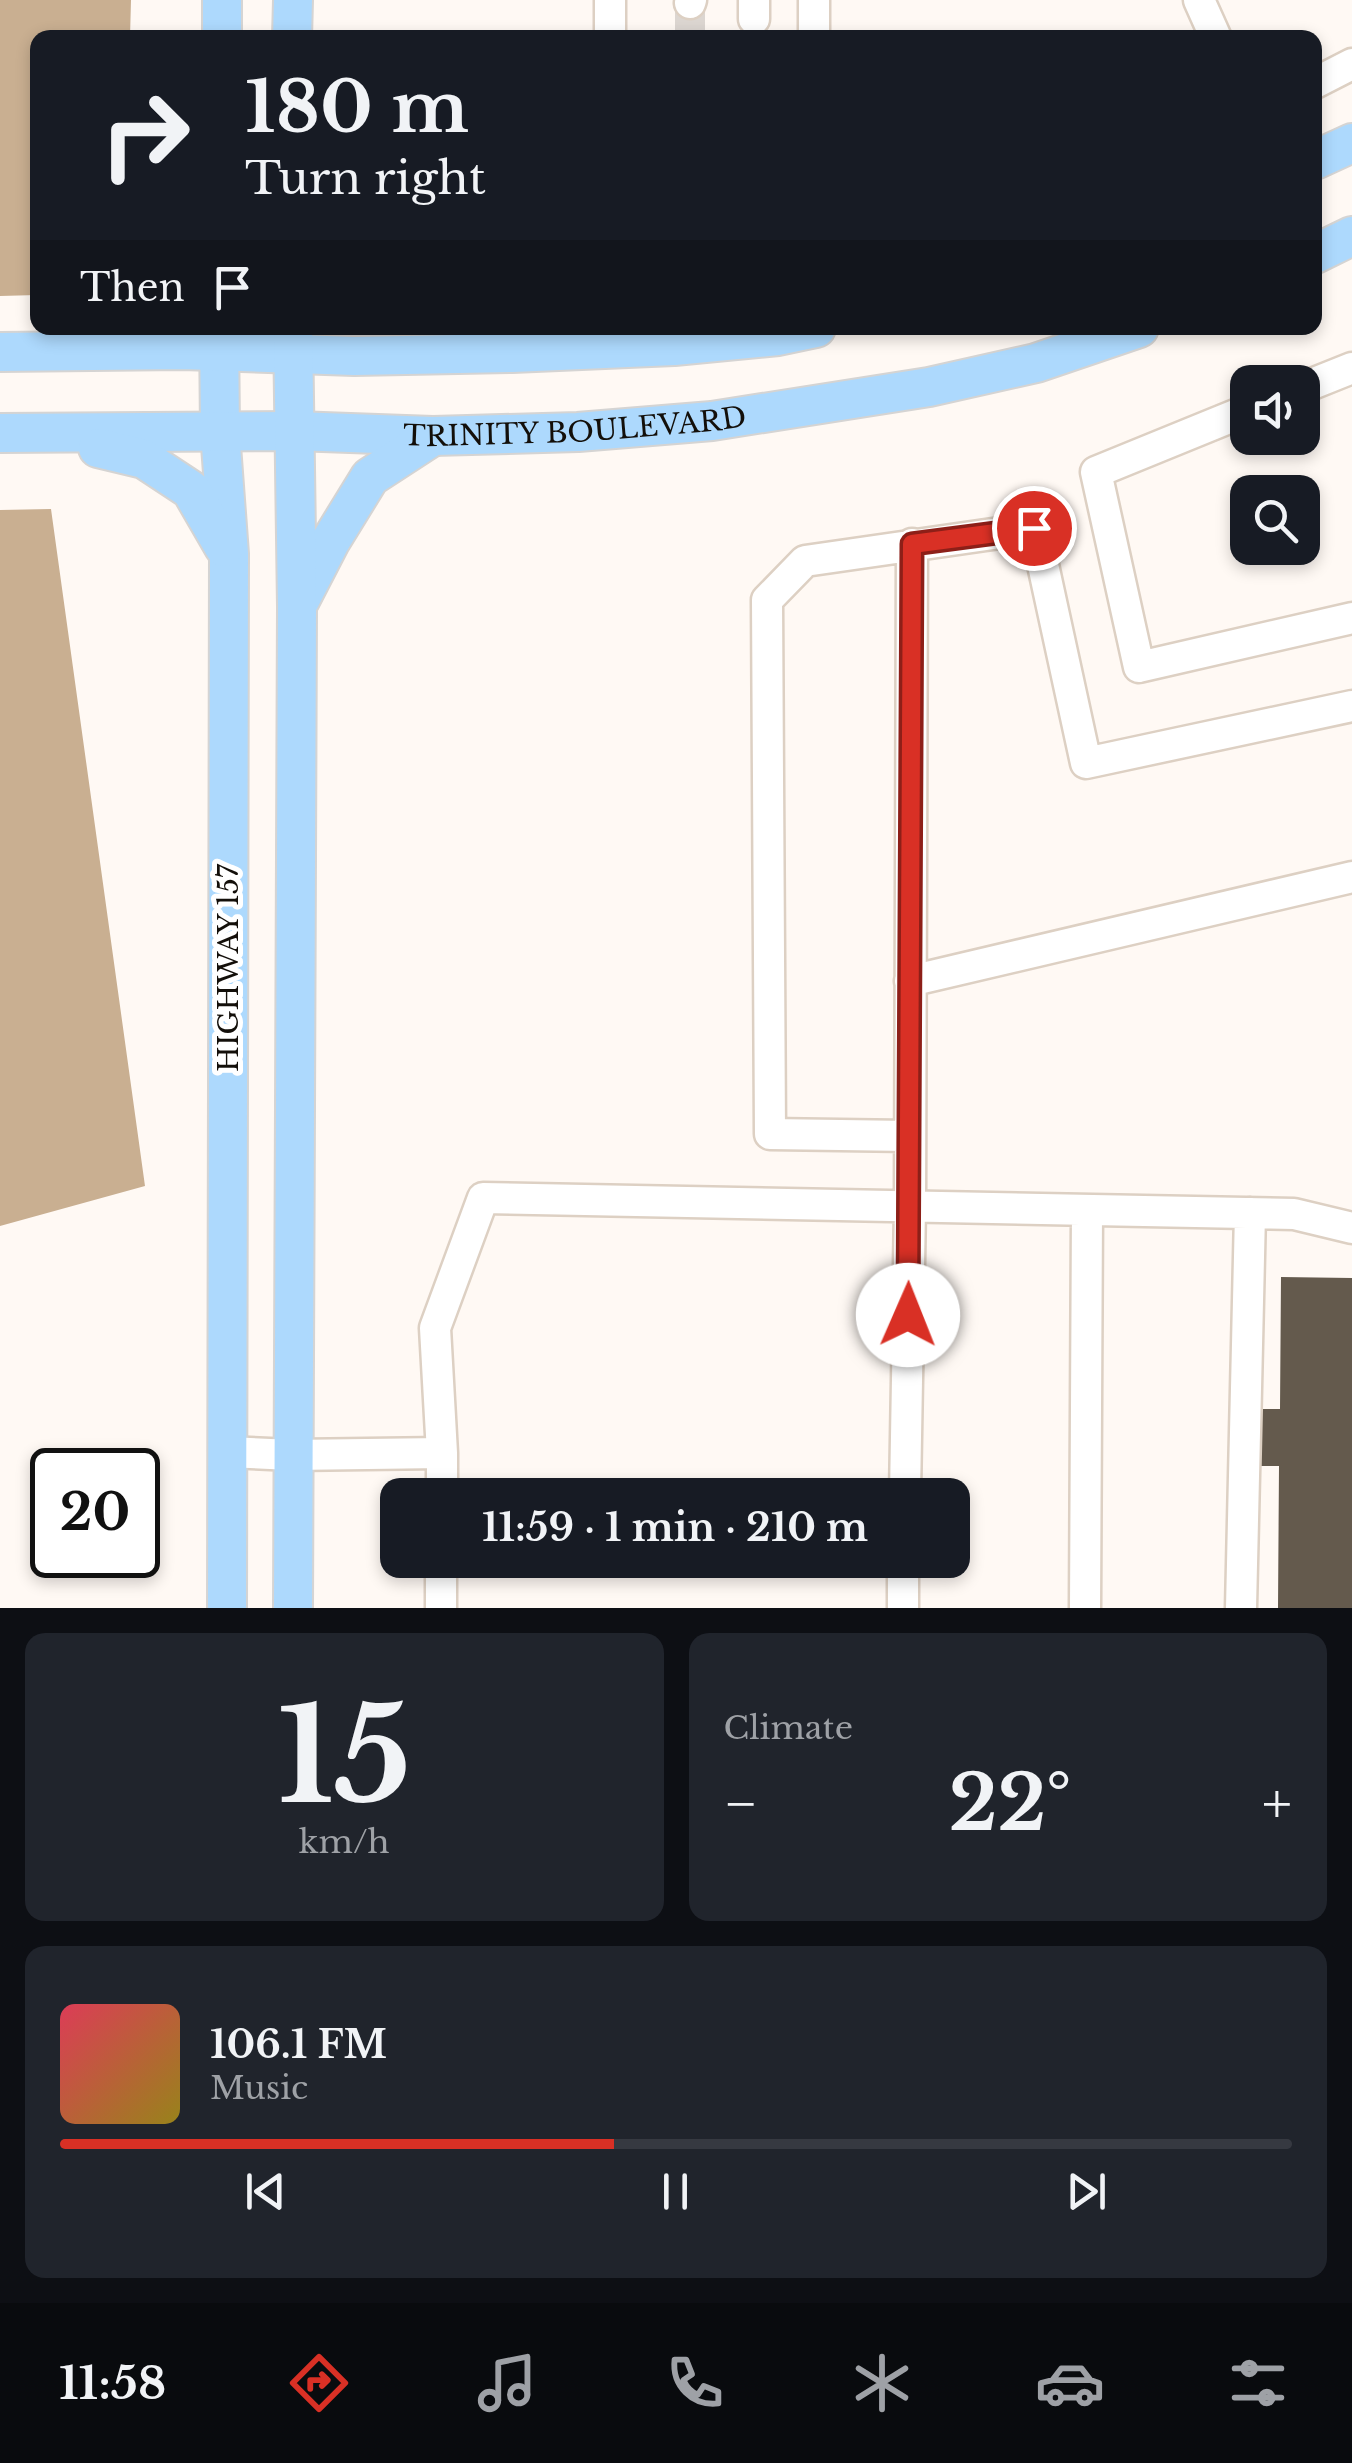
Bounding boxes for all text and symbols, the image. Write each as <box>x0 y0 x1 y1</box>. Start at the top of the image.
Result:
text: 180 m <box>245 64 469 151</box>
icon: right <box>80 70 210 200</box>
text: Turn right <box>245 150 486 206</box>
icon: arrive <box>205 260 260 315</box>
text: Then <box>80 264 185 311</box>
map controls <box>1230 365 1320 565</box>
button: sound <box>1230 365 1320 455</box>
street label: TRINITY BOULEVARD <box>402 399 749 454</box>
button: search <box>1230 475 1320 565</box>
pin <box>992 486 1077 571</box>
icon: arrive <box>1007 501 1062 556</box>
street label: HIGHWAY 157 <box>211 863 246 1072</box>
position arrow <box>856 1263 960 1367</box>
speed limit sign: 20 <box>30 1448 160 1578</box>
text: 11:59 · 1 min · 210 m <box>482 1504 868 1551</box>
text: 15 <box>277 1676 411 1837</box>
text: Climate <box>724 1708 853 1748</box>
text: 22° <box>949 1757 1071 1850</box>
text: − <box>724 1770 758 1838</box>
text: + <box>1262 1770 1292 1838</box>
text: km/h <box>299 1822 390 1862</box>
text: 106.1 FM <box>210 2021 387 2068</box>
text: Music <box>210 2068 308 2108</box>
icon: previous <box>238 2164 293 2219</box>
icon: pause <box>648 2164 703 2219</box>
icon: next <box>1059 2164 1114 2219</box>
icon: directions <box>284 2348 354 2418</box>
icon: music <box>472 2348 542 2418</box>
icon: phone <box>660 2348 730 2418</box>
icon: climate <box>847 2348 917 2418</box>
icon: car <box>1035 2348 1105 2418</box>
icon: filters <box>1223 2348 1293 2418</box>
text: 11:58 <box>59 2355 166 2411</box>

